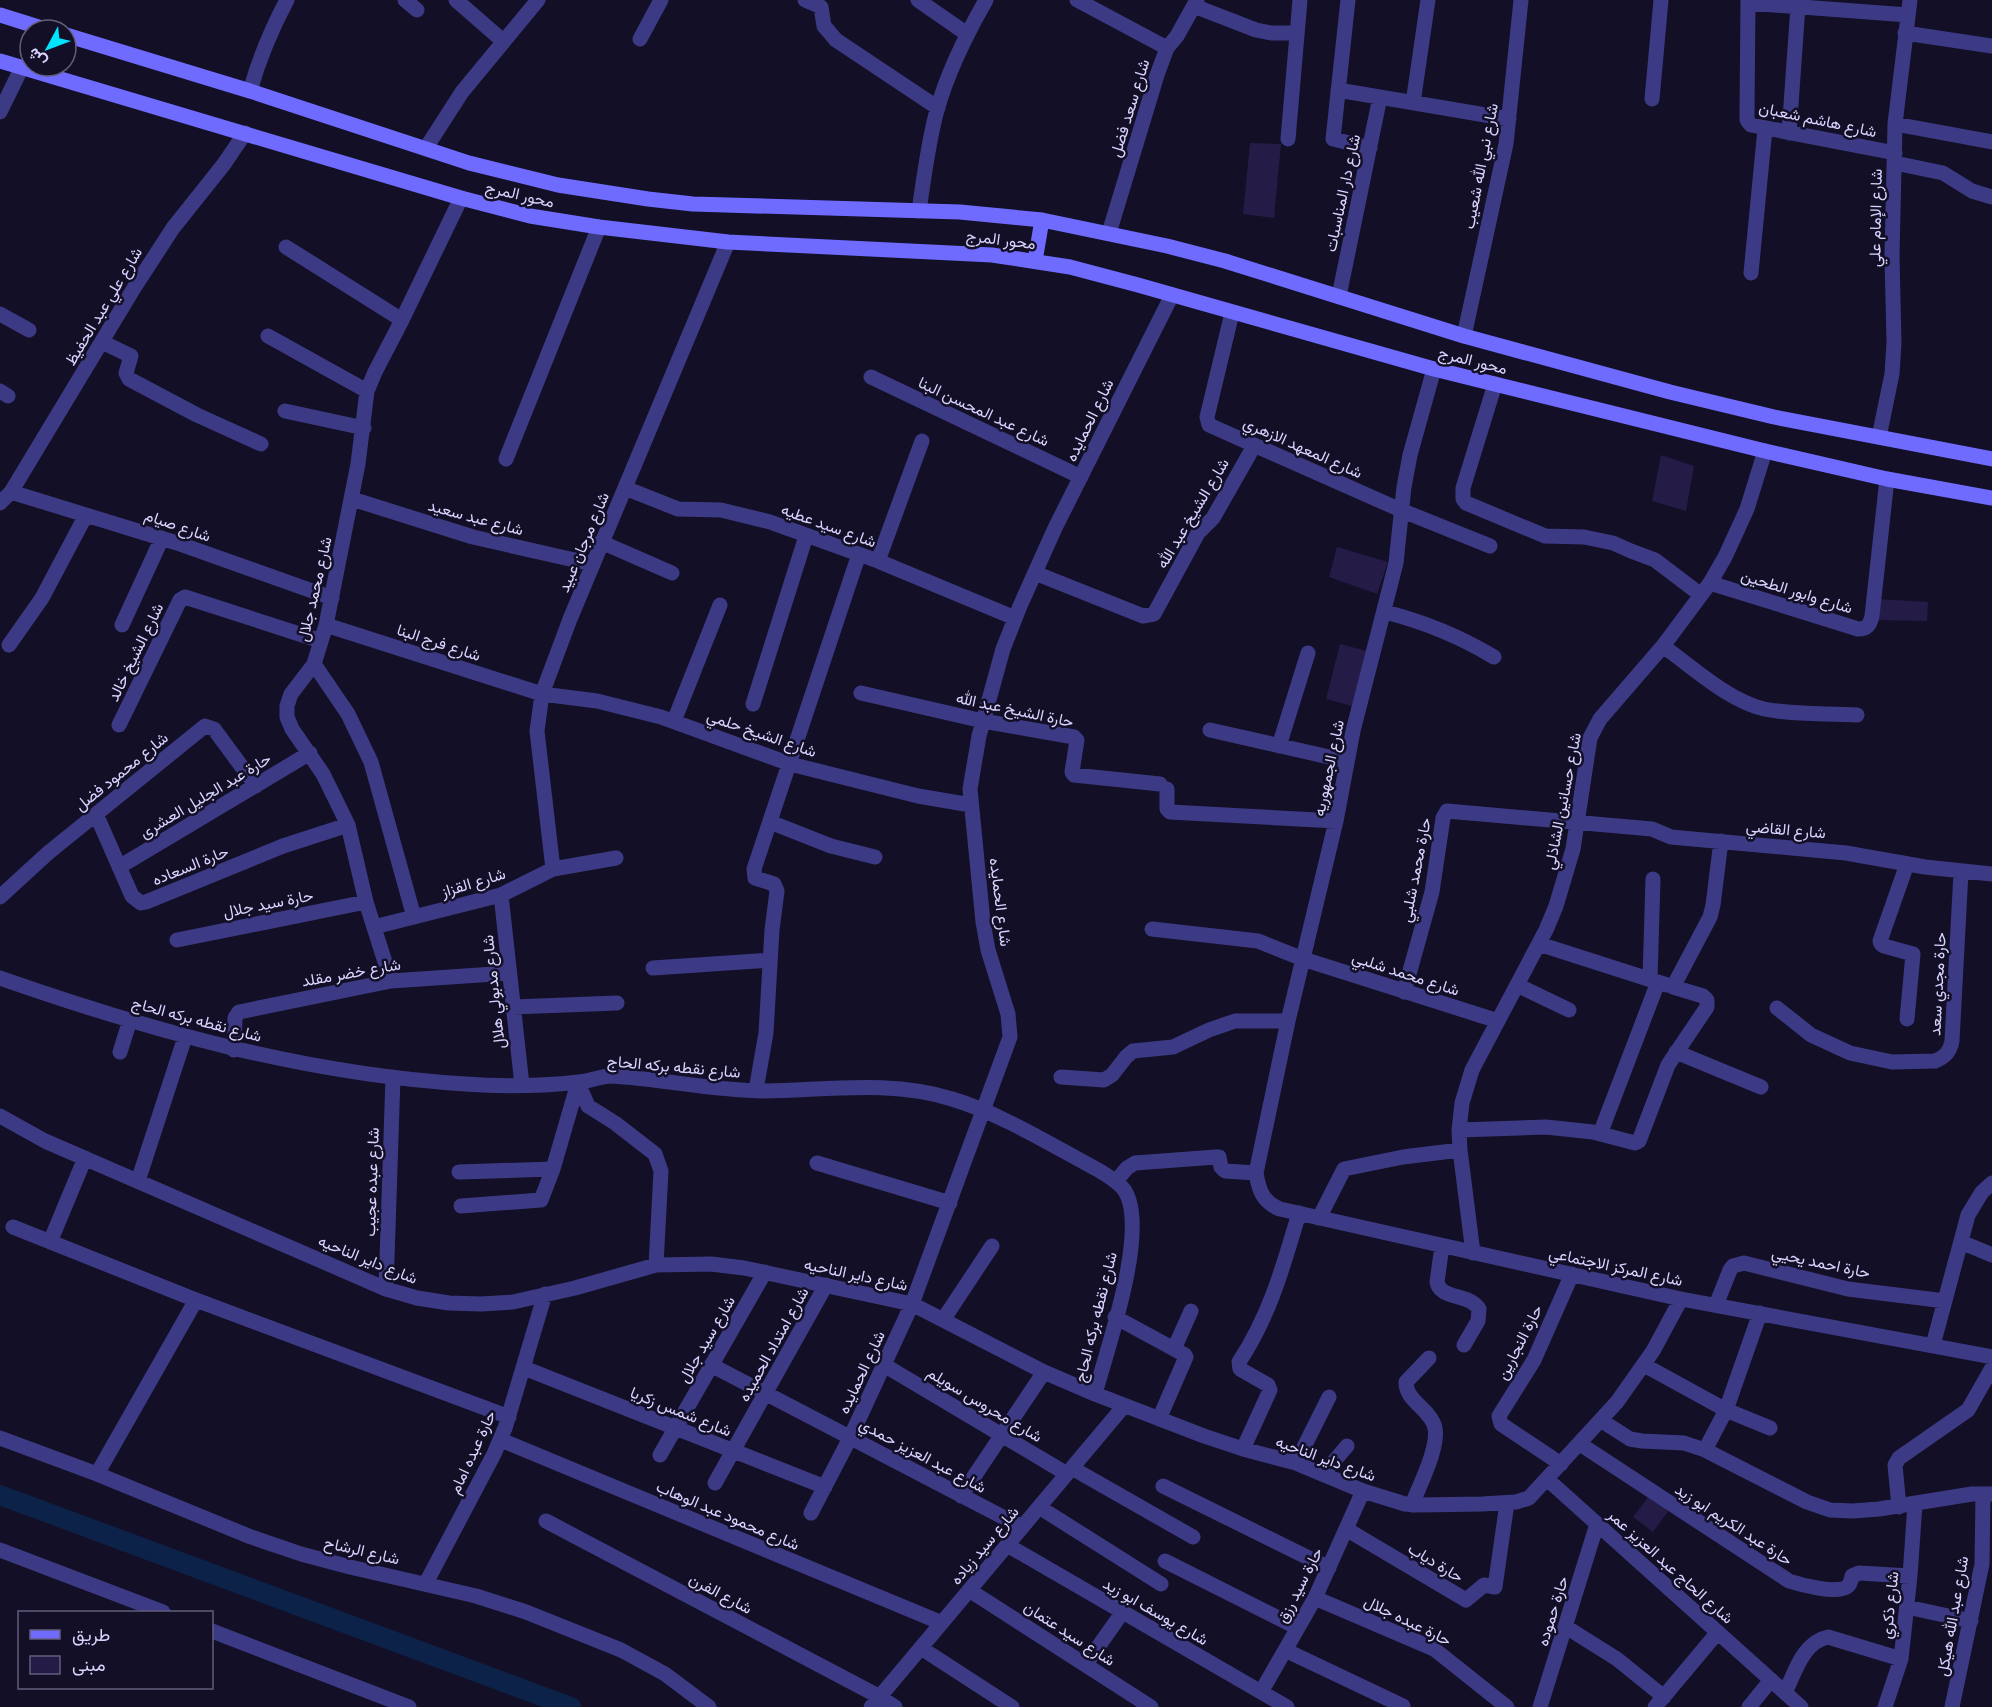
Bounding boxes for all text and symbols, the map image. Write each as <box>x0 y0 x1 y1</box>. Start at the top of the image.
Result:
north arrow <box>18 18 78 78</box>
text: ش <box>24 44 51 71</box>
street label: شارع سعد فضل <box>1106 57 1155 160</box>
street label: شارع هاشم شعبان <box>1757 98 1879 143</box>
street label: شارع نبي الله شعيب <box>1459 102 1506 231</box>
street label: شارع دار المناسبات <box>1321 133 1366 254</box>
street label: شارع الإمام علي <box>1865 169 1890 267</box>
street label: محور المرج <box>483 177 556 214</box>
street label: محور المرج <box>965 226 1037 255</box>
street label: شارع علي عبد الحفيظ <box>61 244 150 371</box>
street label: محور المرج <box>1436 343 1509 380</box>
street label: شارع عبد المحسن البنا <box>914 373 1052 452</box>
street label: شارع الحمايده <box>1061 376 1119 465</box>
street label: شارع المعهد الازهري <box>1239 413 1365 486</box>
street label: شارع الشيخ عبد الله <box>1152 455 1235 573</box>
street label: شارع مرجان عبيد <box>554 489 615 596</box>
street label: شارع عبد سعيد <box>426 496 526 541</box>
street label: شارع سيد عطيه <box>778 499 879 553</box>
street label: شارع صيام <box>142 505 213 548</box>
street label: شارع محمد جلال <box>293 535 338 644</box>
street label: شارع وابور الطحين <box>1738 565 1855 619</box>
street label: شارع الشيخ خالد <box>103 600 169 705</box>
street label: شارع فرج البنا <box>394 620 483 667</box>
street label: حارة الشيخ عبد الله <box>954 688 1076 733</box>
street label: شارع الشيخ حلمي <box>703 706 819 765</box>
street label: شارع الجمهوريه <box>1309 718 1350 818</box>
street label: شارع محمود فضل <box>71 728 173 816</box>
street label: شارع حسانين الشاذلي <box>1540 731 1589 872</box>
street label: حارة عبد الجليل العشرى <box>136 749 275 843</box>
street label: حارة محمد شلبي <box>1396 816 1439 925</box>
street label: شارع القاضي <box>1745 817 1827 846</box>
street label: حارة السعاده <box>149 841 232 890</box>
street label: شارع الحمايده <box>984 857 1015 948</box>
street label: شارع القزاز <box>438 864 508 903</box>
street label: حارة سيد جلال <box>221 885 315 923</box>
street label: حارة مجدي سعد <box>1925 932 1954 1036</box>
street label: شارع مدبولي هلال <box>478 934 513 1050</box>
street label: شارع محمد شلبي <box>1349 947 1462 1004</box>
street label: شارع خضر مقلد <box>300 954 402 993</box>
street label: شارع نقطه بركه الحاج <box>129 993 264 1048</box>
street label: شارع نقطه بركه الحاج <box>606 1051 741 1084</box>
street label: شارع عبده عجيب <box>360 1127 385 1237</box>
street label: شارع داير الناحيه <box>315 1231 420 1290</box>
street label: شارع المركز الاجتماعي <box>1546 1243 1685 1294</box>
street label: حارة احمد يحيي <box>1769 1243 1872 1286</box>
street label: شارع نقطه بركه الحاج <box>1070 1250 1123 1385</box>
street label: شارع داير الناحيه <box>802 1254 909 1297</box>
street label: شارع امتداد الحميده <box>734 1284 814 1406</box>
street label: شارع سيد جلال <box>674 1292 741 1387</box>
street label: حارة النجارين <box>1492 1301 1547 1383</box>
street label: شارع الحمايده <box>834 1328 891 1418</box>
street label: شارع محروس سويلم <box>923 1363 1046 1448</box>
street label: شارع شمس زكريا <box>627 1383 734 1442</box>
street label: حارة عبده امام <box>445 1407 501 1497</box>
street label: شارع عبد العزيز حمدي <box>854 1414 989 1500</box>
street label: شارع داير الناحيه <box>1272 1432 1379 1487</box>
street label: شارع محمود عبد الوهاب <box>653 1477 802 1556</box>
street label: حارة عبد الكريم ابو زيد <box>1671 1479 1796 1570</box>
street label: شارع سيد زياده <box>946 1502 1024 1590</box>
street label: شارع الحاج عبد العزيز عمر <box>1602 1504 1737 1629</box>
street label: شارع الرشاح <box>322 1533 401 1570</box>
street label: حارة دياب <box>1404 1539 1467 1587</box>
street label: حارة سيد رزق <box>1272 1544 1328 1627</box>
street label: شارع عبد الله هيكل <box>1933 1555 1974 1678</box>
street label: شارع الفرن <box>685 1569 756 1620</box>
street label: شارع ذكري <box>1877 1570 1906 1640</box>
street label: حارة حموده <box>1533 1573 1573 1649</box>
street label: شارع يوسف ابو زيد <box>1099 1574 1212 1651</box>
street label: حارة عبده جلال <box>1361 1591 1455 1651</box>
street label: شارع سيد عتمان <box>1020 1597 1119 1672</box>
legend <box>18 1611 213 1689</box>
text: طريق <box>72 1624 110 1646</box>
text: مبنى <box>72 1654 106 1676</box>

